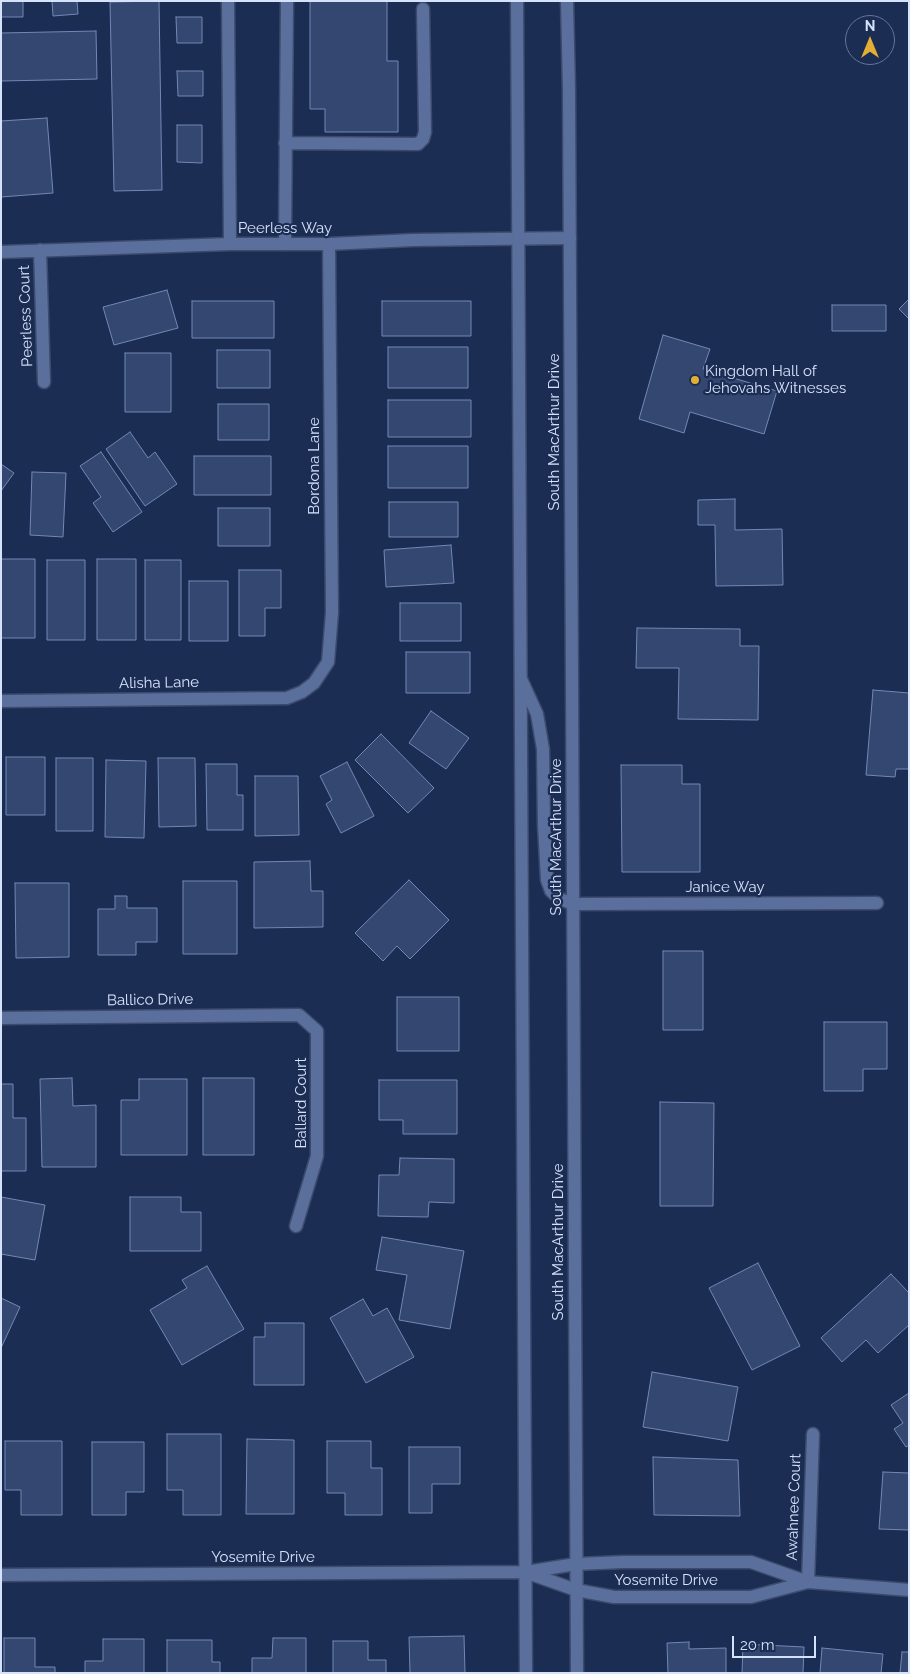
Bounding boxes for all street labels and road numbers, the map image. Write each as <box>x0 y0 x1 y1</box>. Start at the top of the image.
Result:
street label: Peerless Way <box>238 219 332 237</box>
street label: Peerless Court <box>15 265 37 367</box>
street label: South MacArthur Drive <box>545 354 563 510</box>
street label: Bordona Lane <box>305 417 323 515</box>
street label: Alisha Lane <box>119 673 199 693</box>
street label: South MacArthur Drive <box>547 759 565 915</box>
street label: Janice Way <box>685 878 765 896</box>
street label: Ballico Drive <box>107 990 193 1010</box>
street label: Ballard Court <box>292 1057 310 1149</box>
street label: South MacArthur Drive <box>549 1164 567 1320</box>
street label: Awahnee Court <box>783 1453 805 1561</box>
street label: Yosemite Drive <box>211 1548 315 1566</box>
street label: Yosemite Drive <box>614 1571 718 1589</box>

